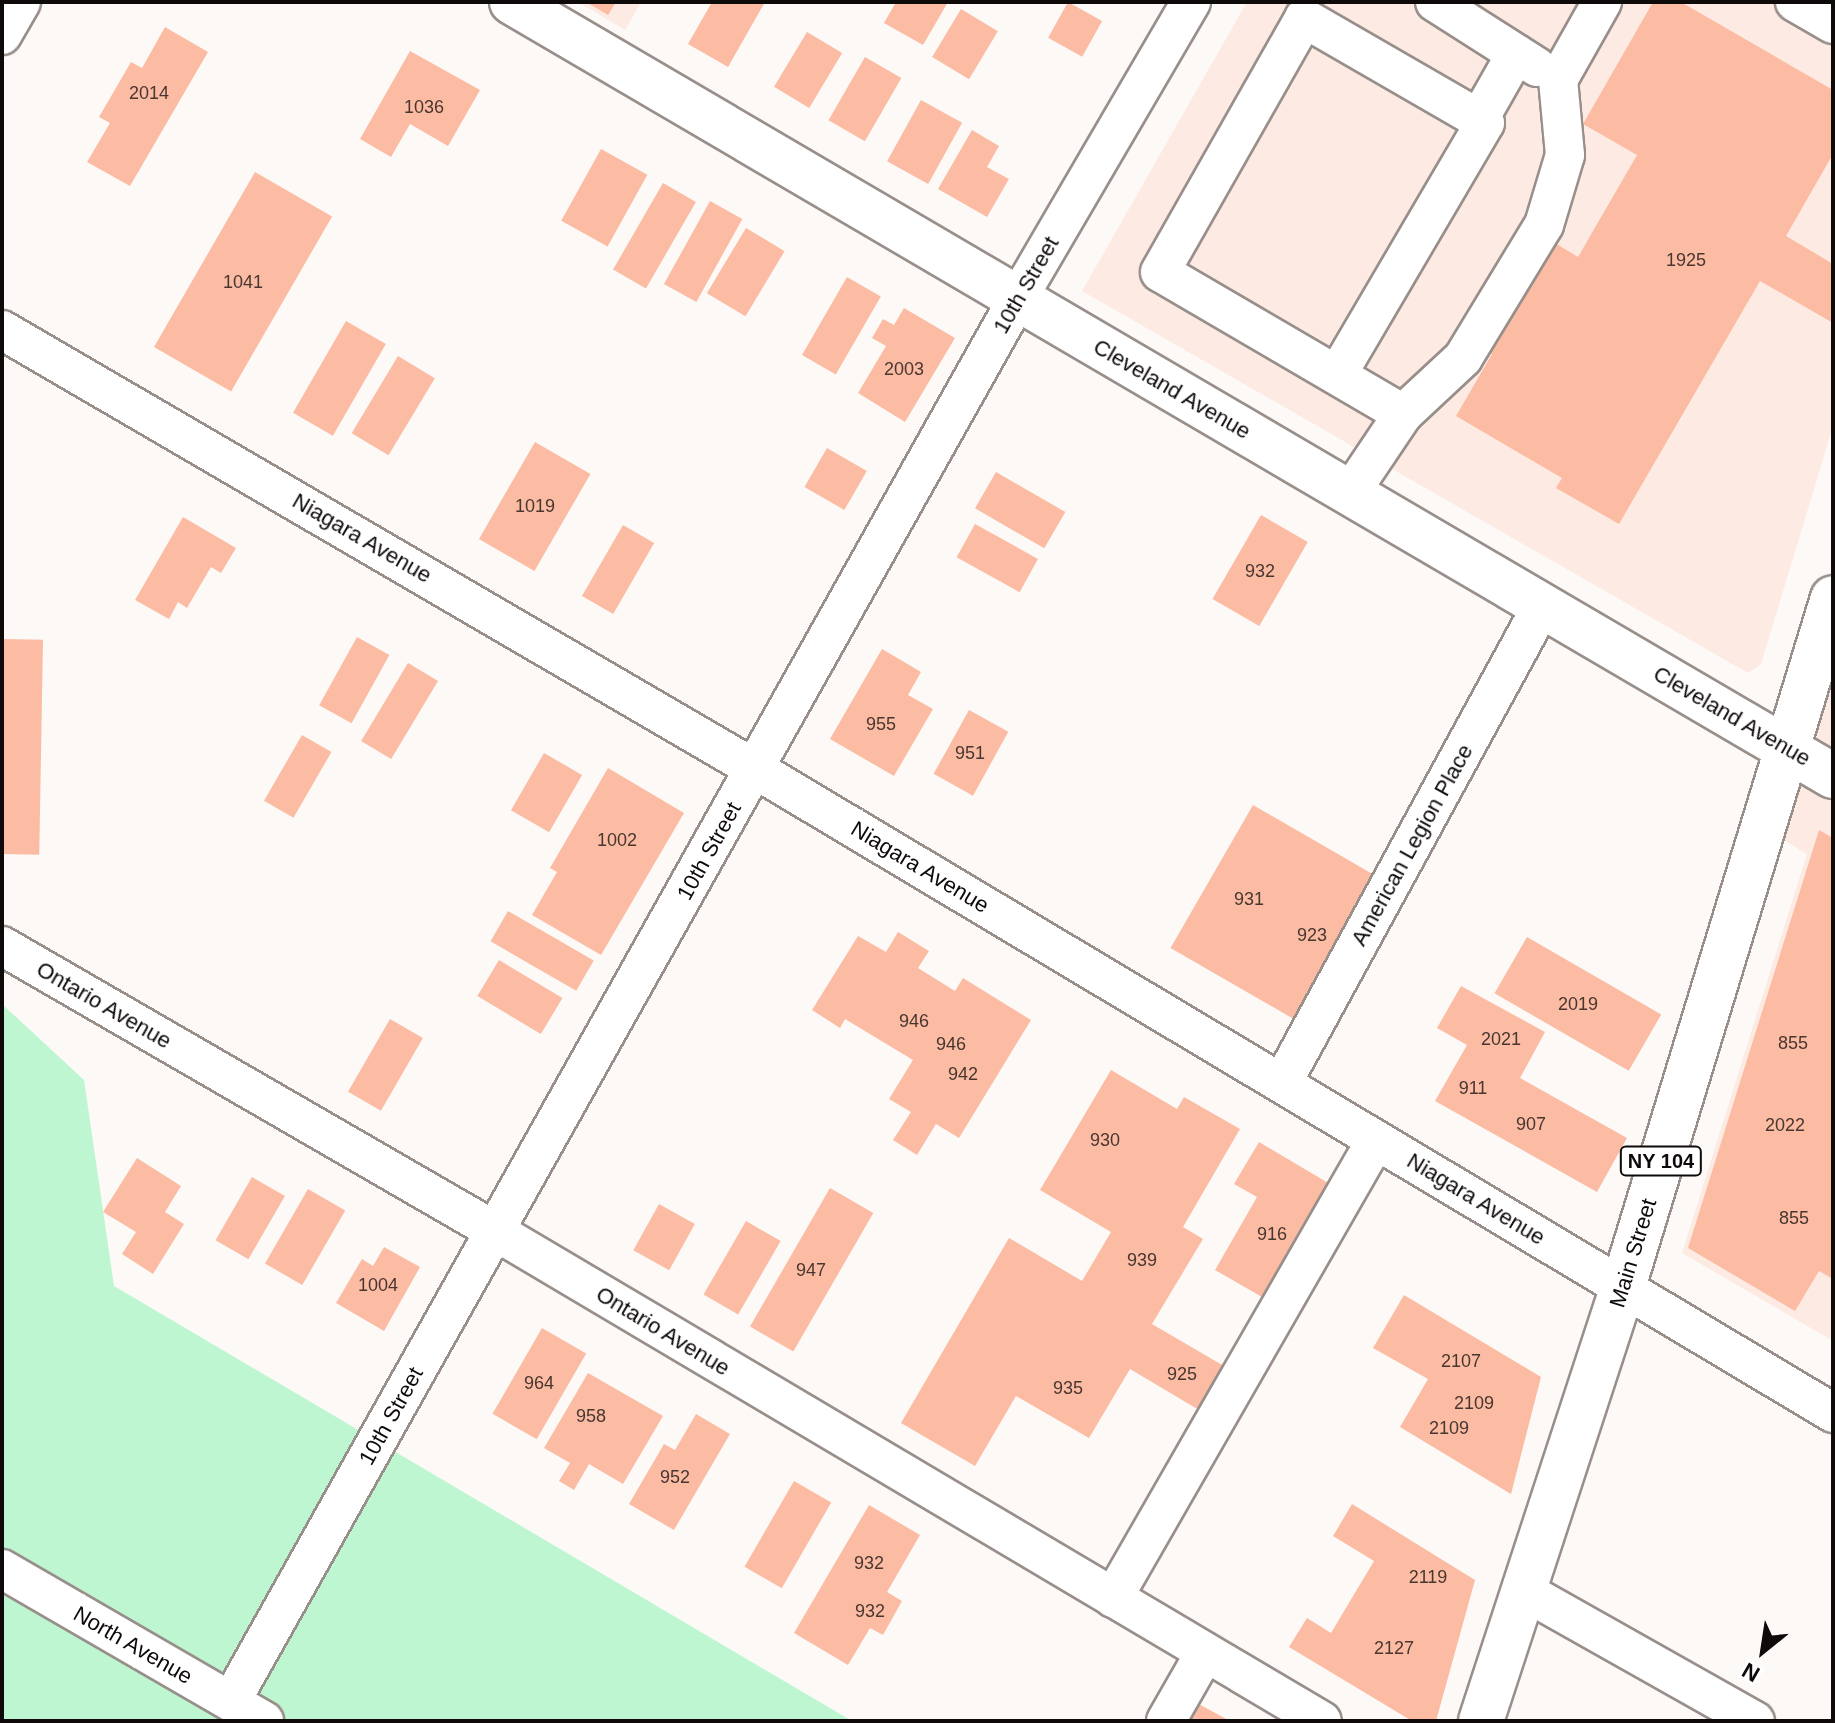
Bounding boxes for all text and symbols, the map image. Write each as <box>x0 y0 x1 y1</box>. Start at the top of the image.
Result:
house number: 2014 <box>129 82 169 104</box>
house number: 1036 <box>404 96 444 118</box>
street label: 10th Street <box>988 232 1064 338</box>
house number: 1925 <box>1666 249 1706 271</box>
house number: 1041 <box>223 271 263 293</box>
street label: Cleveland Avenue <box>1088 333 1256 445</box>
house number: 2003 <box>884 358 924 380</box>
street label: Niagara Avenue <box>287 487 437 589</box>
house number: 1019 <box>515 495 555 517</box>
house number: 932 <box>1245 560 1275 582</box>
street label: Cleveland Avenue <box>1648 660 1816 772</box>
house number: 955 <box>866 713 896 735</box>
street label: American Legion Place <box>1346 740 1478 950</box>
house number: 951 <box>955 742 985 764</box>
street label: 10th Street <box>671 798 747 904</box>
street label: Niagara Avenue <box>846 815 994 919</box>
house number: 1002 <box>597 829 637 851</box>
house number: 931 <box>1234 888 1264 910</box>
house number: 923 <box>1297 924 1327 946</box>
street label: Ontario Avenue <box>31 955 177 1055</box>
house number: 2019 <box>1558 993 1598 1015</box>
house number: 946 <box>899 1010 929 1032</box>
house number: 2021 <box>1481 1028 1521 1050</box>
house number: 855 <box>1778 1032 1808 1054</box>
house number: 946 <box>936 1033 966 1055</box>
house number: 942 <box>948 1063 978 1085</box>
house number: 911 <box>1459 1077 1487 1099</box>
house number: 907 <box>1516 1113 1546 1135</box>
house number: 2022 <box>1765 1114 1805 1136</box>
house number: 930 <box>1090 1129 1120 1151</box>
road number: NY 104 <box>1619 1145 1703 1177</box>
street label: Niagara Avenue <box>1402 1147 1550 1251</box>
street label: Main Street <box>1604 1195 1662 1311</box>
house number: 855 <box>1779 1207 1809 1229</box>
house number: 916 <box>1257 1223 1287 1245</box>
house number: 939 <box>1127 1249 1157 1271</box>
house number: 947 <box>796 1259 826 1281</box>
house number: 1004 <box>358 1274 398 1296</box>
street label: Ontario Avenue <box>591 1280 735 1382</box>
house number: 2107 <box>1441 1350 1481 1372</box>
street label: 10th Street <box>353 1363 429 1469</box>
house number: 925 <box>1167 1363 1197 1385</box>
house number: 964 <box>524 1372 554 1394</box>
house number: 935 <box>1053 1377 1083 1399</box>
house number: 2109 <box>1454 1392 1494 1414</box>
house number: 958 <box>576 1405 606 1427</box>
house number: 2109 <box>1429 1417 1469 1439</box>
house number: 952 <box>660 1466 690 1488</box>
house number: 932 <box>854 1552 884 1574</box>
house number: 2119 <box>1409 1566 1447 1588</box>
street label: North Avenue <box>68 1600 198 1690</box>
house number: 932 <box>855 1600 885 1622</box>
north arrow <box>1723 1611 1803 1691</box>
house number: 2127 <box>1374 1637 1414 1659</box>
text: N <box>1738 1657 1764 1687</box>

